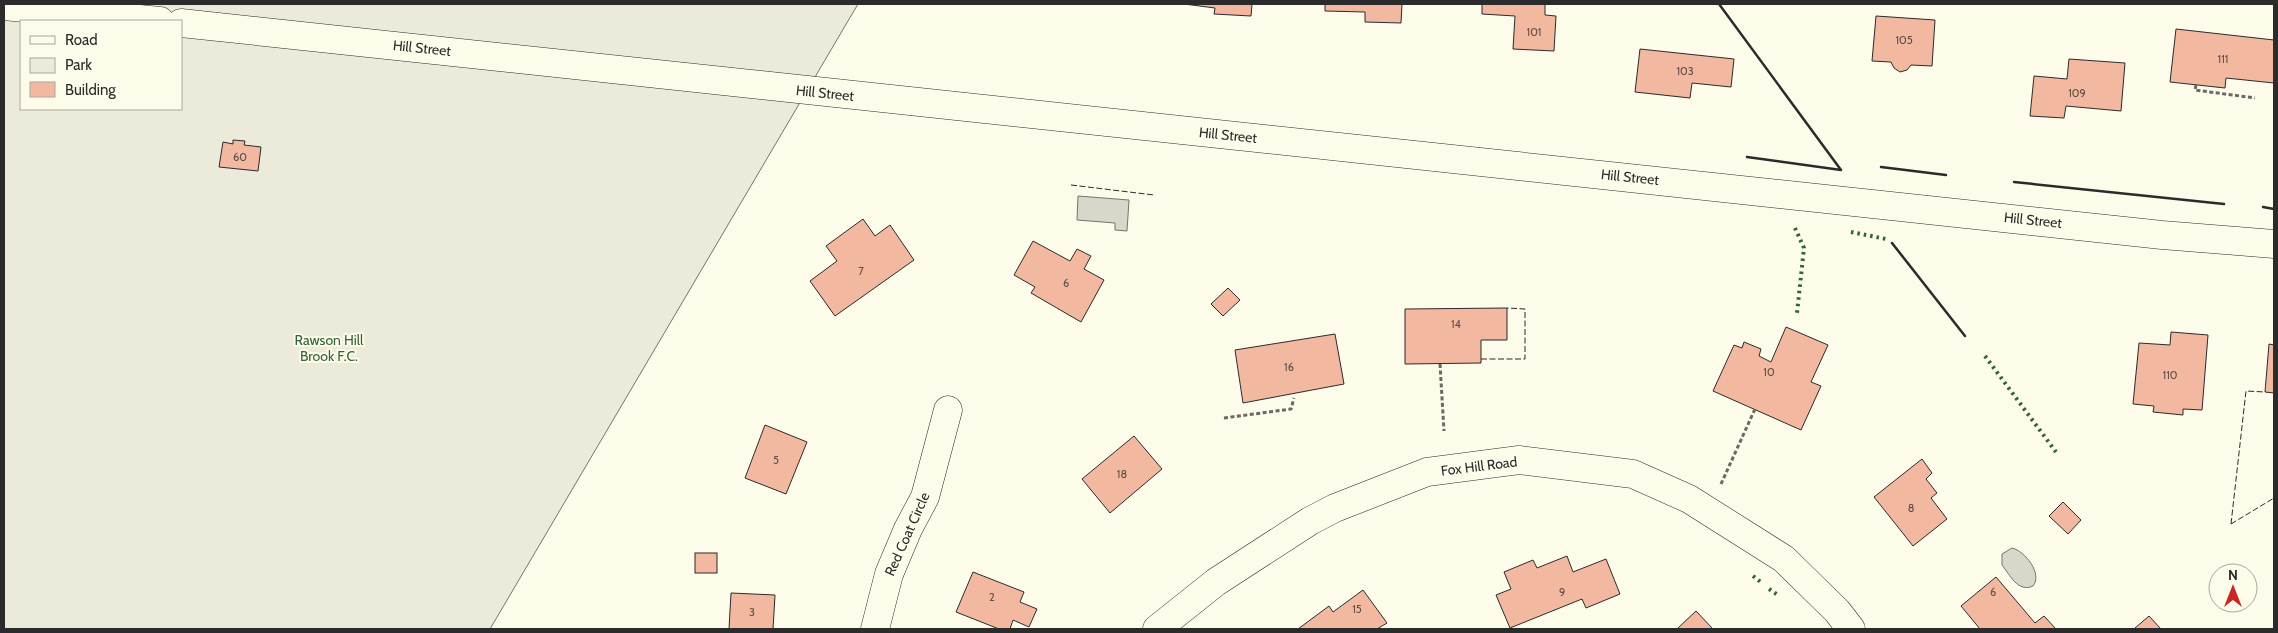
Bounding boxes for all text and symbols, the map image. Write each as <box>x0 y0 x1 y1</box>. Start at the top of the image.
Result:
legend <box>20 20 182 110</box>
house number: 101 <box>1527 25 1541 39</box>
text: Road <box>65 31 98 49</box>
house number: 105 <box>1895 33 1913 47</box>
street label: Hill Street <box>392 36 452 60</box>
house number: 111 <box>2218 52 2228 66</box>
text: Park <box>65 56 92 74</box>
house number: 103 <box>1676 64 1694 78</box>
text: Building <box>65 81 116 99</box>
street label: Hill Street <box>795 81 855 105</box>
house number: 109 <box>2068 86 2086 100</box>
street label: Hill Street <box>1198 123 1258 147</box>
house number: 60 <box>233 150 247 164</box>
street label: Hill Street <box>1600 165 1660 189</box>
street label: Hill Street <box>2003 208 2063 232</box>
house number: 7 <box>858 264 864 278</box>
house number: 6 <box>1063 276 1069 290</box>
house number: 14 <box>1451 317 1462 331</box>
park label: Rawson Hill Brook F.C. <box>295 331 364 365</box>
house number: 16 <box>1284 360 1294 374</box>
house number: 10 <box>1763 365 1775 379</box>
house number: 110 <box>2163 368 2178 382</box>
street label: Fox Hill Road <box>1440 452 1518 480</box>
house number: 5 <box>773 453 779 467</box>
house number: 18 <box>1117 467 1127 481</box>
street label: Red Coat Circle <box>881 489 933 579</box>
house number: 8 <box>1908 501 1914 515</box>
north arrow <box>2208 563 2258 613</box>
text: N <box>2228 566 2238 584</box>
house number: 9 <box>1559 585 1565 599</box>
house number: 6 <box>1990 585 1996 599</box>
house number: 2 <box>989 590 995 604</box>
house number: 15 <box>1352 602 1362 616</box>
house number: 3 <box>749 605 755 619</box>

